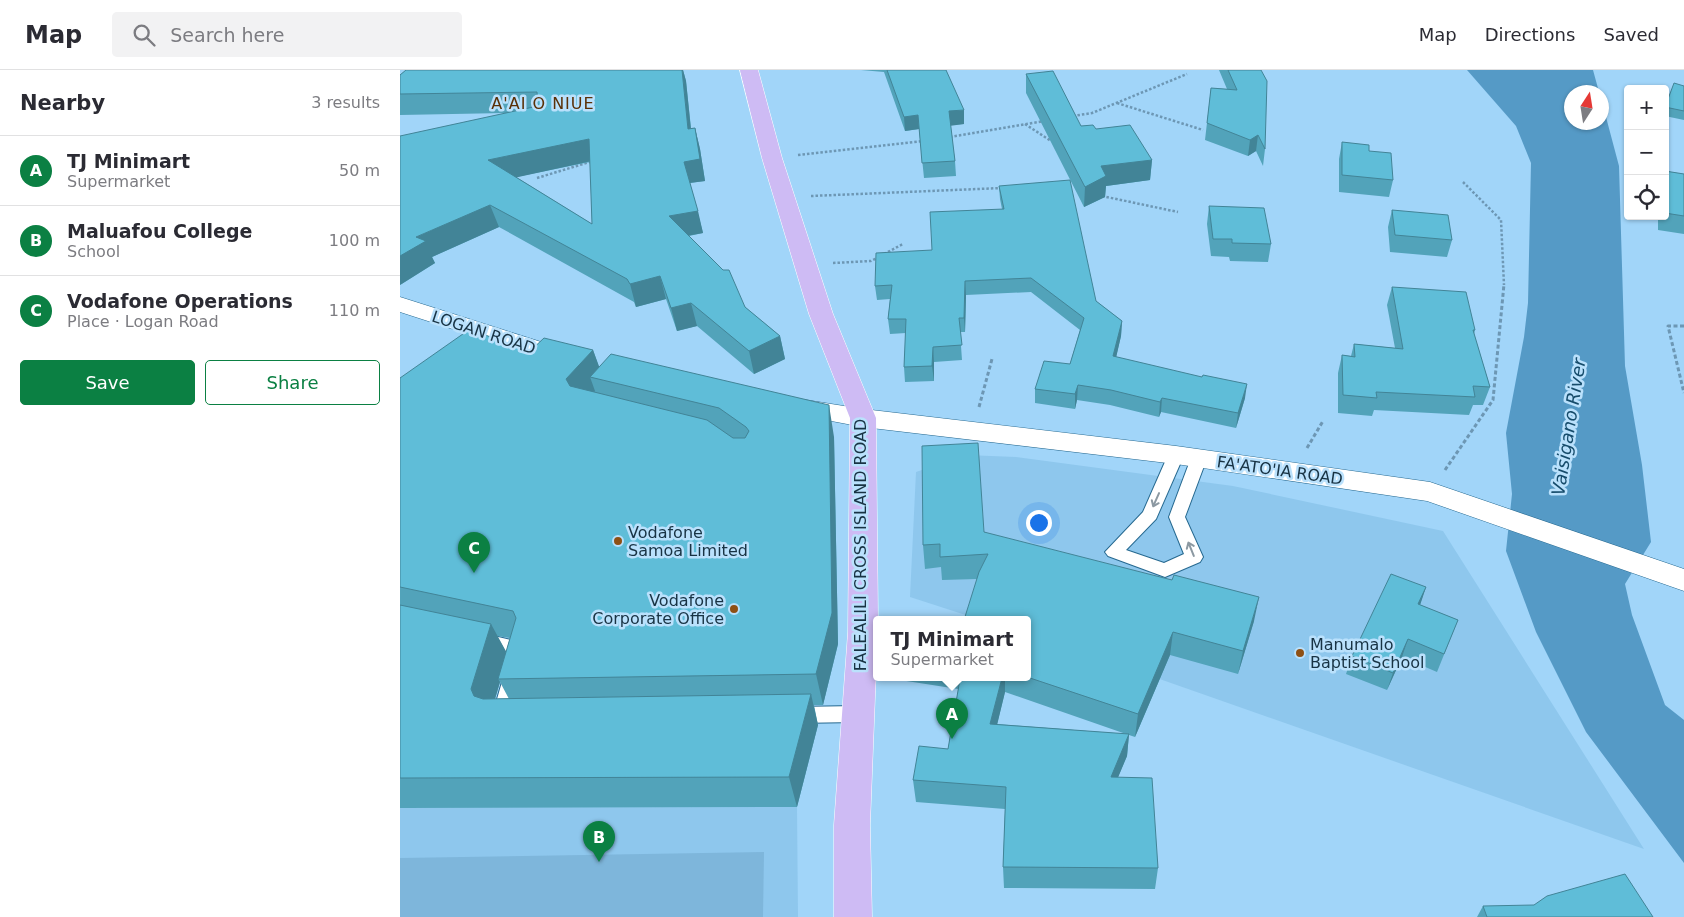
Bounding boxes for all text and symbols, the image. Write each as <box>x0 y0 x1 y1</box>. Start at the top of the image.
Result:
search box <box>112 12 462 57</box>
text: Map <box>25 21 82 49</box>
icon: search <box>130 21 158 49</box>
text: Search here <box>170 24 284 46</box>
text: Map <box>1419 24 1457 45</box>
text: Directions <box>1485 24 1575 45</box>
text: Saved <box>1603 24 1659 45</box>
north arrow <box>1564 85 1609 130</box>
map controls <box>1624 85 1669 220</box>
button: + <box>1624 85 1669 130</box>
text: Nearby <box>20 91 105 115</box>
text: 3 results <box>311 93 380 112</box>
district label: A'AI O NIUE <box>491 94 595 113</box>
button: − <box>1624 130 1669 175</box>
text: TJ Minimart <box>67 150 190 172</box>
text: A <box>30 161 42 180</box>
text: 50 m <box>339 161 380 180</box>
text: Supermarket <box>67 172 170 191</box>
button: locate <box>1624 175 1669 220</box>
text: Maluafou College <box>67 220 252 242</box>
text: B <box>30 231 42 250</box>
text: 100 m <box>329 231 380 250</box>
text: School <box>67 242 120 261</box>
text: Vodafone Operations <box>67 290 293 312</box>
text: C <box>30 301 42 320</box>
text: 110 m <box>329 301 380 320</box>
street label: LOGAN ROAD <box>430 307 538 358</box>
text: Place · Logan Road <box>67 312 219 331</box>
water label: Vaisigano River <box>1547 355 1590 497</box>
button: Save <box>20 360 195 405</box>
button: Share <box>205 360 380 405</box>
street label: FALEALILI CROSS ISLAND ROAD <box>851 419 870 671</box>
street label: FA'ATO'IA ROAD <box>1216 452 1344 489</box>
one-way arrow <box>1151 492 1161 507</box>
your location <box>1026 510 1052 536</box>
place label: Vodafone Samoa Limited <box>628 523 748 560</box>
pin: C <box>458 532 490 573</box>
marker: Vodafone Samoa Limited <box>612 535 624 547</box>
one-way arrow <box>1185 542 1195 557</box>
place label: Vodafone Corporate Office <box>592 591 724 628</box>
marker: Vodafone Corporate Office <box>728 603 740 615</box>
popup <box>873 616 1031 681</box>
text: TJ Minimart <box>890 628 1014 650</box>
place label: Manumalo Baptist School <box>1310 635 1424 672</box>
marker: Manumalo Baptist School <box>1294 647 1306 659</box>
text: Supermarket <box>890 650 994 669</box>
pin: A <box>936 698 968 739</box>
pin: B <box>583 821 615 862</box>

